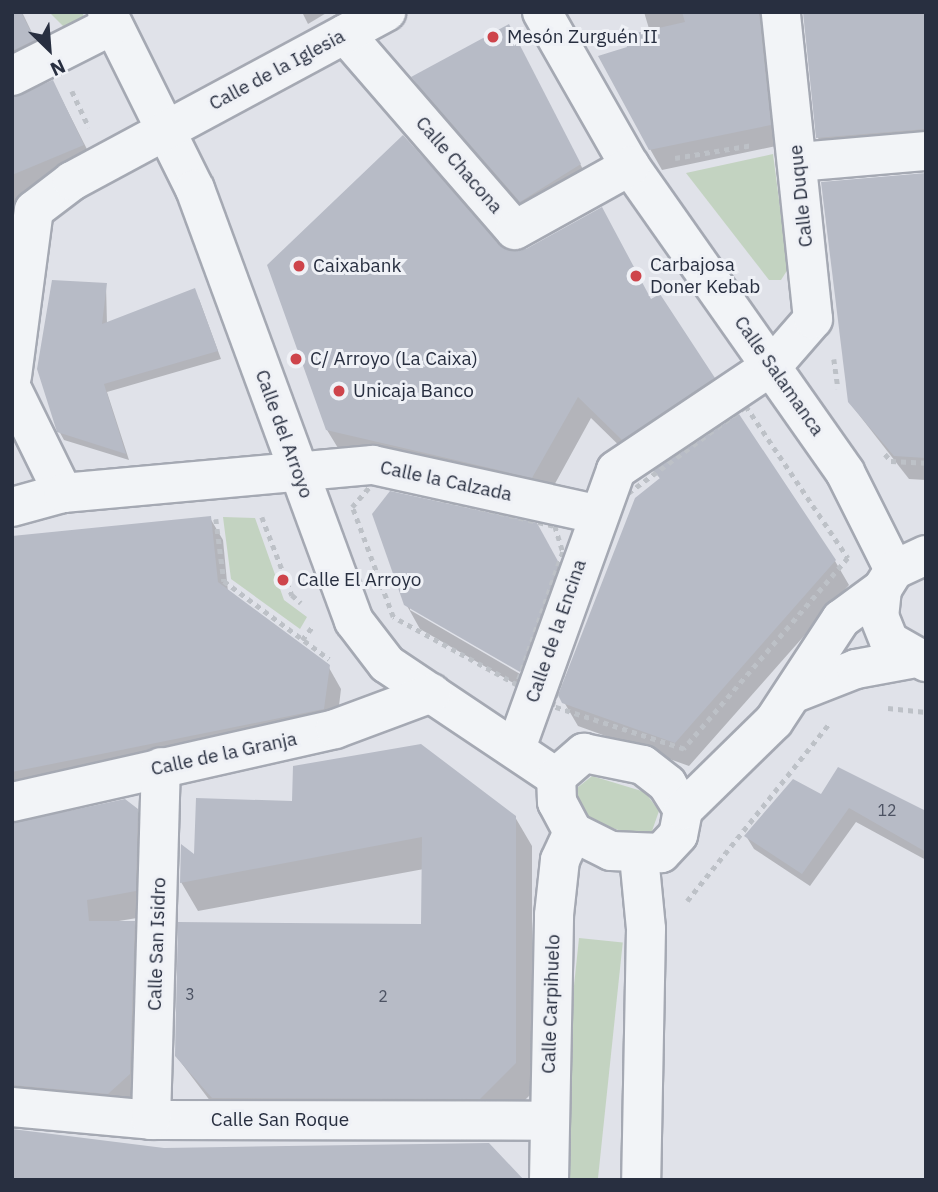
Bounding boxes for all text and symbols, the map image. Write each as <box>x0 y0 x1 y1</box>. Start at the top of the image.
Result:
north arrow <box>14 14 84 84</box>
street label: Calle de la Iglesia <box>205 25 349 115</box>
place label: Mesón Zurguén II <box>507 26 658 48</box>
marker: Mesón Zurguén II <box>485 29 501 45</box>
text: N <box>47 54 69 82</box>
street label: Calle Chacona <box>411 112 507 218</box>
street label: Calle Duque <box>784 144 818 248</box>
place label: Carbajosa Doner Kebab <box>650 254 760 298</box>
place label: Caixabank <box>313 255 401 277</box>
marker: Caixabank <box>291 258 307 274</box>
marker: Carbajosa Doner Kebab <box>628 268 644 284</box>
street label: Calle Salamanca <box>729 312 829 440</box>
place label: C/ Arroyo (La Caixa) <box>310 348 478 370</box>
marker: C/ Arroyo (La Caixa) <box>288 351 304 367</box>
street label: Calle del Arroyo <box>250 367 318 501</box>
place label: Unicaja Banco <box>353 380 474 402</box>
marker: Unicaja Banco <box>331 383 347 399</box>
street label: Calle la Calzada <box>378 456 514 506</box>
street label: Calle de la Encina <box>521 556 591 706</box>
place label: Calle El Arroyo <box>297 569 421 591</box>
marker: Calle El Arroyo <box>275 572 291 588</box>
street label: Calle de la Granja <box>149 727 299 781</box>
house number: 12 <box>877 800 897 820</box>
street label: Calle San Isidro <box>143 877 171 1011</box>
street label: Calle Carpihuelo <box>537 934 565 1074</box>
house number: 3 <box>185 984 195 1004</box>
house number: 2 <box>378 986 388 1006</box>
street label: Calle San Roque <box>211 1109 349 1131</box>

